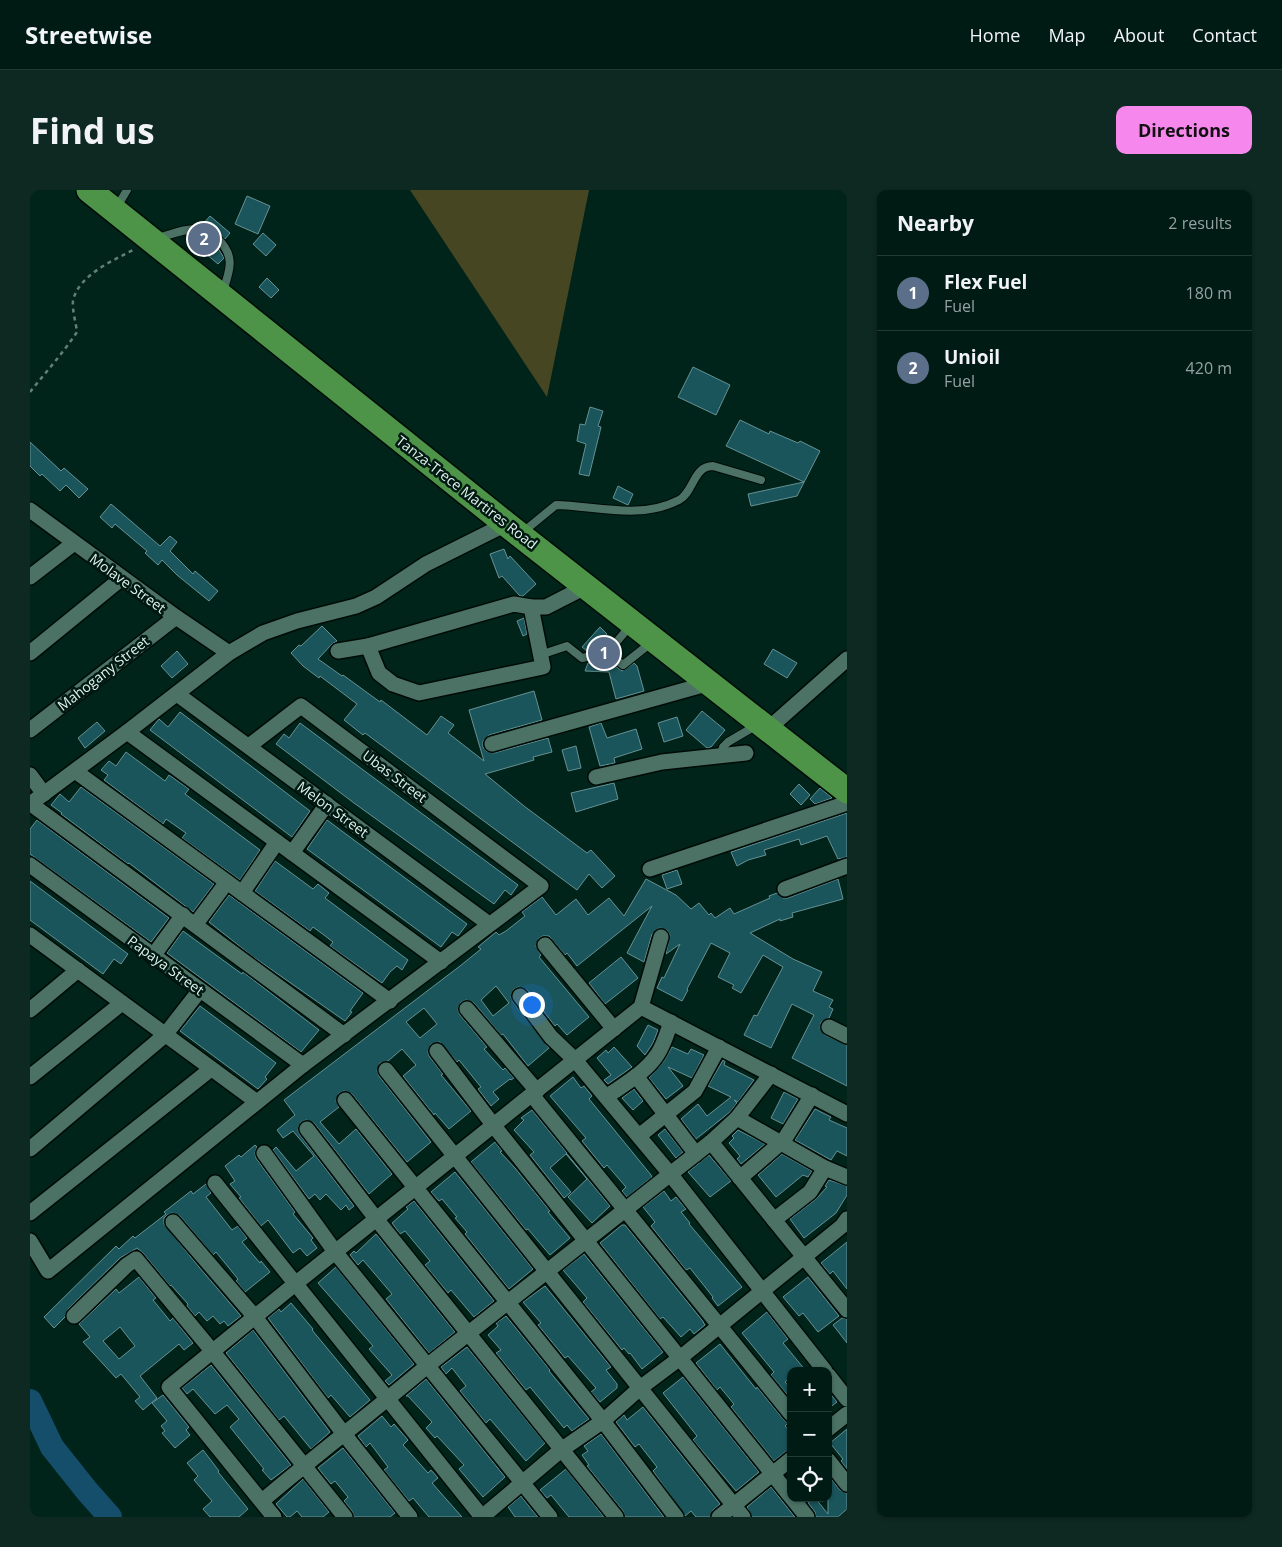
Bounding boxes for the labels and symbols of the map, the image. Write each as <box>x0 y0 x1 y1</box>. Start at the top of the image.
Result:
pin: 2 <box>188 220 220 258</box>
street label: Tanza-Trece Martires Road <box>392 431 542 553</box>
street label: Molave Street <box>86 549 170 617</box>
street label: Mahogany Street <box>53 631 153 715</box>
pin: 1 <box>588 634 620 672</box>
street label: Ubas Street <box>359 746 431 806</box>
street label: Melon Street <box>294 777 372 841</box>
street label: Papaya Street <box>124 931 208 999</box>
your location <box>519 992 545 1018</box>

